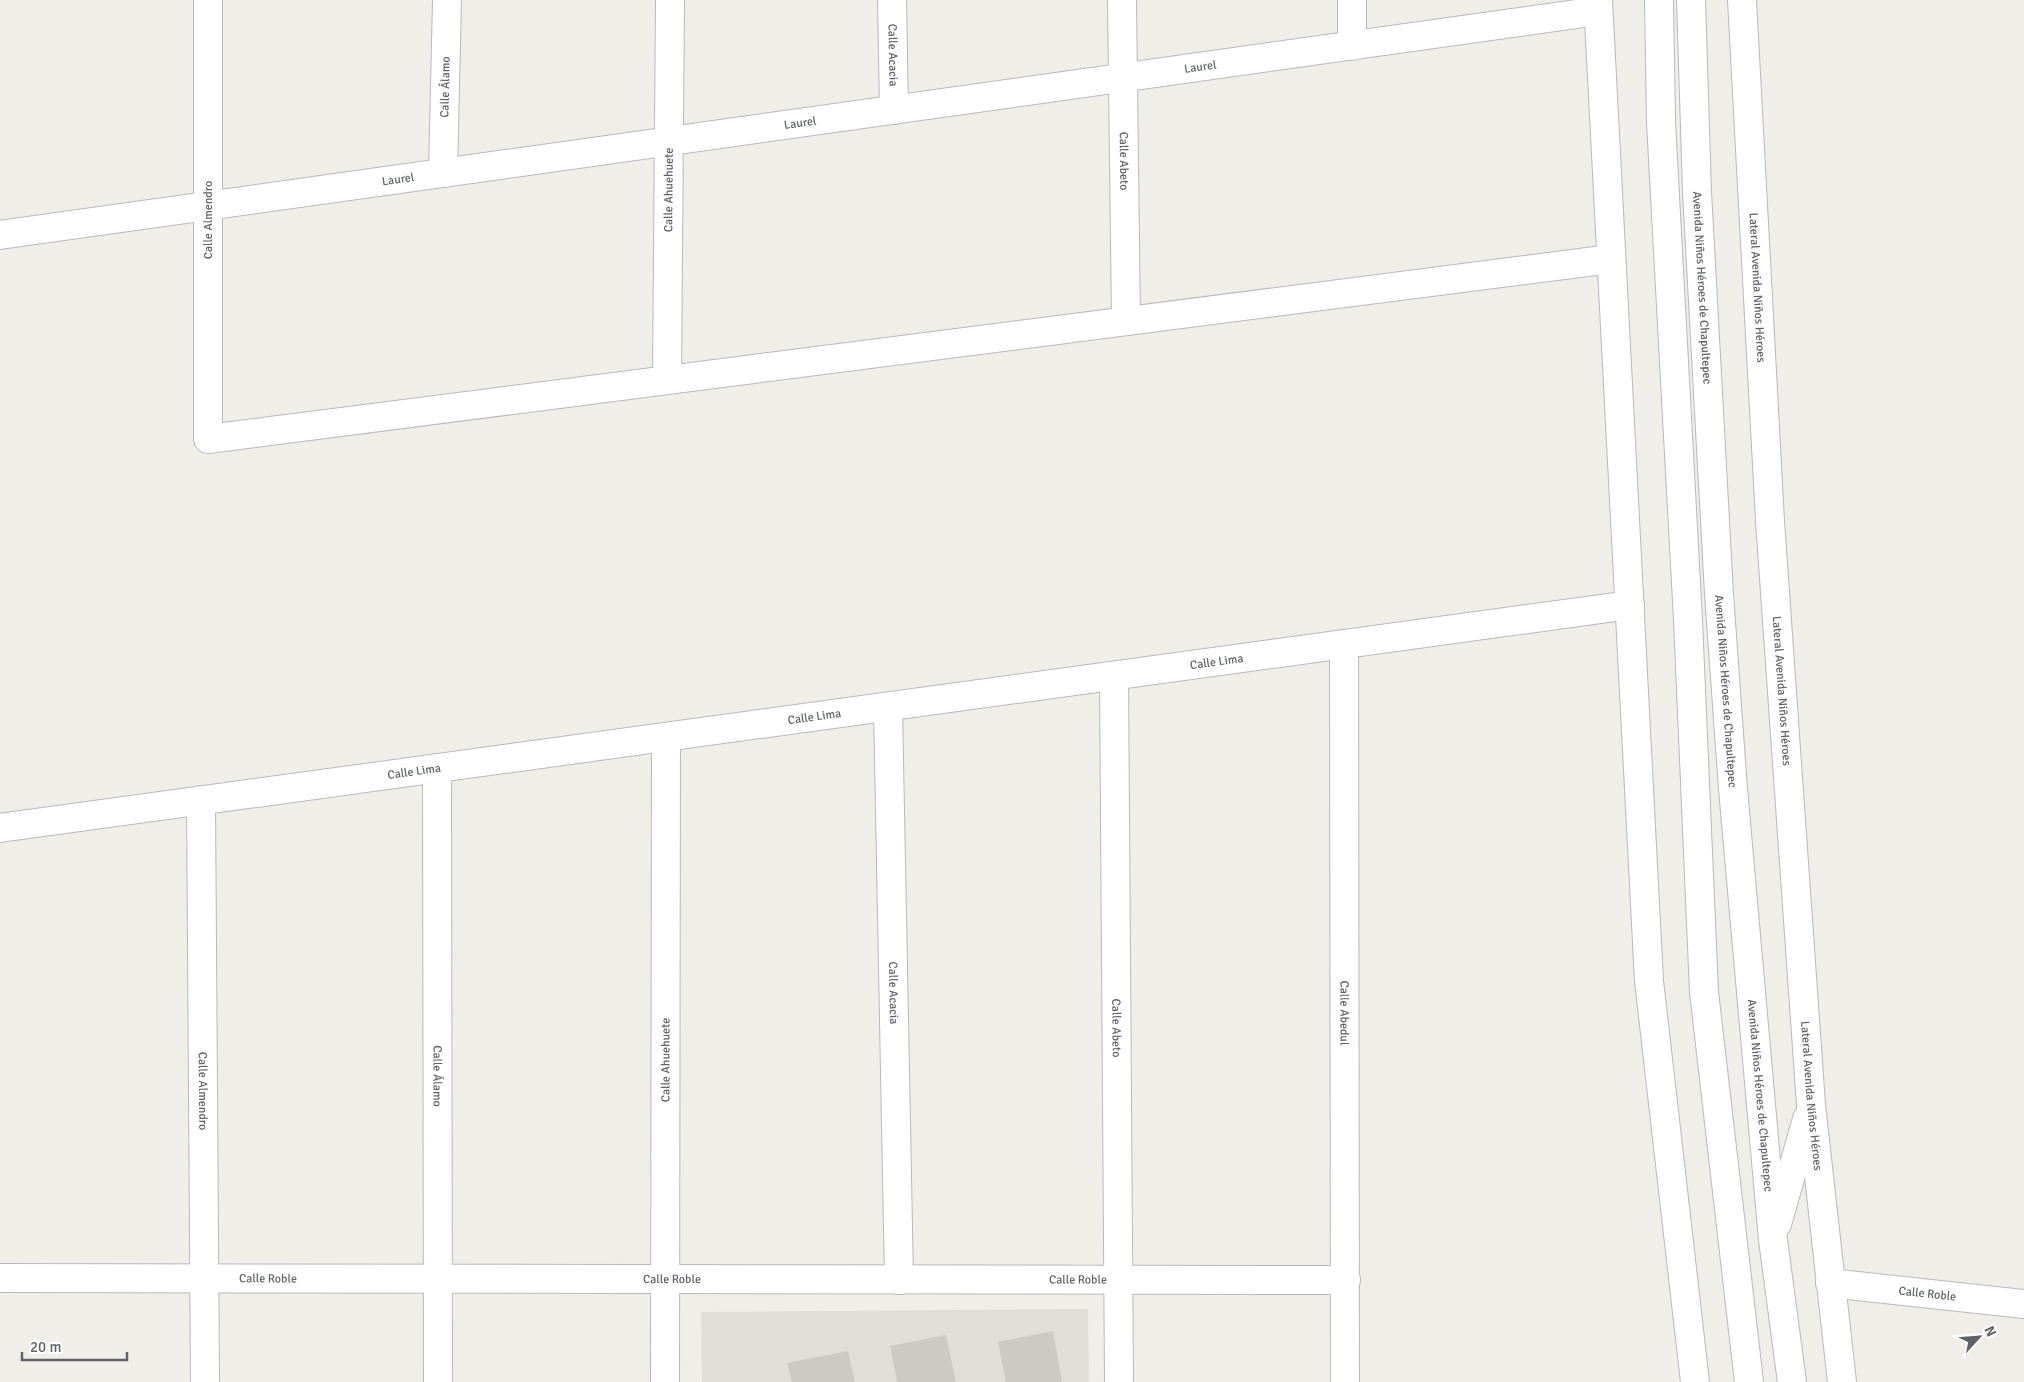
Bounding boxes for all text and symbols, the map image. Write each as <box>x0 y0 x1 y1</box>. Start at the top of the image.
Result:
street label: Calle Acacia <box>885 23 901 87</box>
street label: Calle Álamo <box>437 56 453 118</box>
street label: Laurel <box>1183 57 1218 76</box>
street label: Laurel <box>783 113 818 133</box>
street label: Calle Abeto <box>1116 132 1132 190</box>
street label: Calle Ahuehuete <box>661 148 676 232</box>
street label: Laurel <box>381 169 416 189</box>
street label: Calle Almendro <box>201 181 216 259</box>
street label: Avenida Niños Héroes de Chapultepec <box>1689 191 1715 385</box>
street label: Lateral Avenida Niños Héroes <box>1746 212 1769 363</box>
street label: Avenida Niños Héroes de Chapultepec <box>1712 594 1740 788</box>
street label: Lateral Avenida Niños Héroes <box>1769 615 1795 766</box>
street label: Calle Lima <box>1189 650 1244 673</box>
street label: Calle Lima <box>787 706 842 728</box>
street label: Calle Lima <box>387 760 442 782</box>
street label: Calle Acacia <box>885 961 902 1025</box>
street label: Calle Abedul <box>1337 981 1352 1046</box>
street label: Calle Abeto <box>1109 999 1124 1057</box>
street label: Avenida Niños Héroes de Chapultepec <box>1744 999 1776 1193</box>
street label: Calle Ahuehuete <box>658 1018 673 1102</box>
street label: Lateral Avenida Niños Héroes <box>1798 1020 1826 1171</box>
street label: Calle Álamo <box>430 1045 445 1107</box>
street label: Calle Almendro <box>195 1052 211 1130</box>
street label: Calle Roble <box>239 1271 297 1286</box>
street label: Calle Roble <box>643 1271 701 1287</box>
street label: Calle Roble <box>1049 1272 1107 1287</box>
street label: Calle Roble <box>1898 1283 1957 1304</box>
north arrow <box>1954 1312 2004 1362</box>
text: N <box>1980 1323 2000 1340</box>
scale bar <box>22 1330 128 1362</box>
text: 20 m <box>30 1338 61 1356</box>

